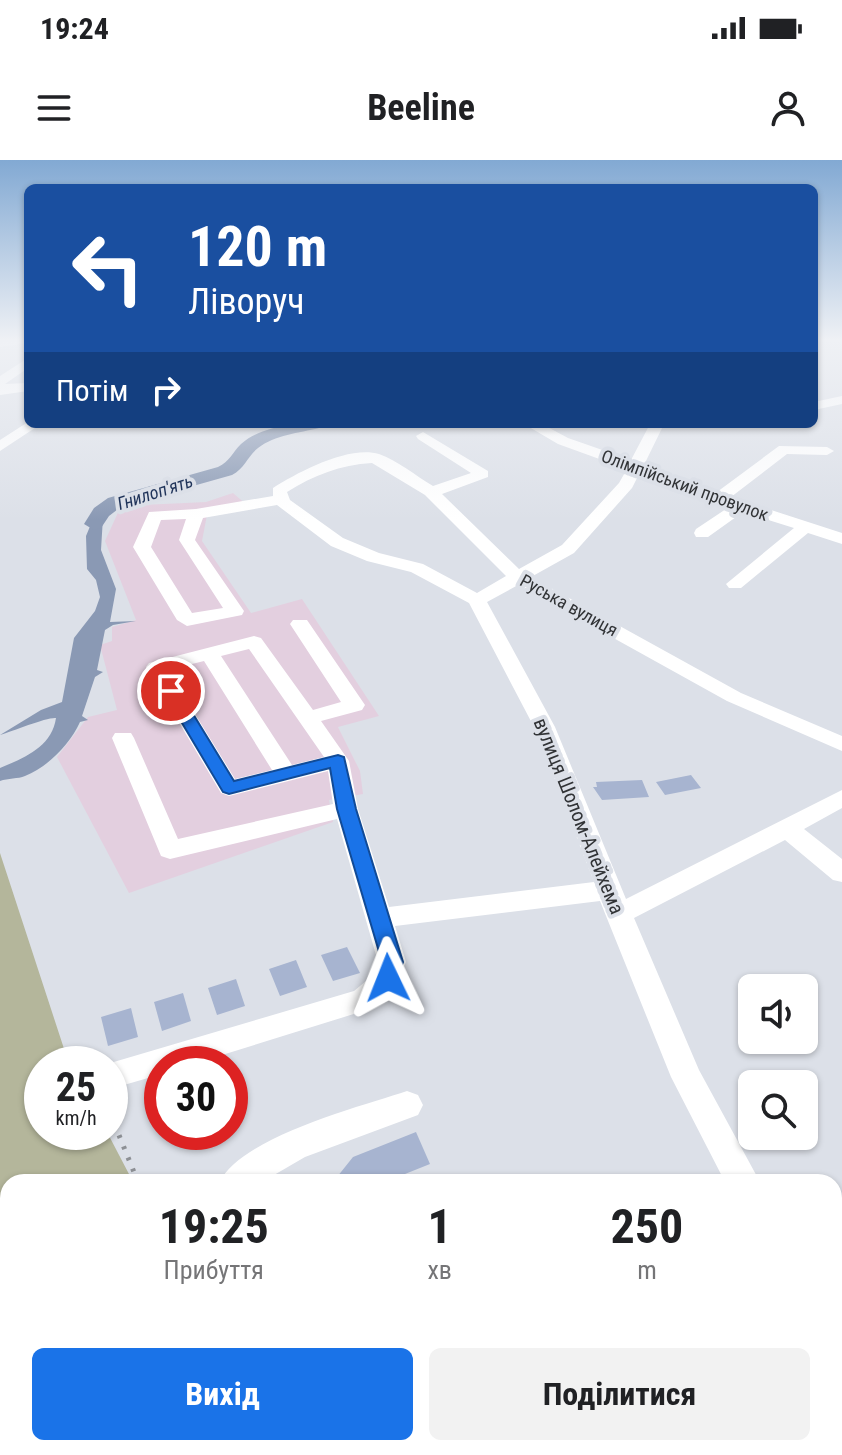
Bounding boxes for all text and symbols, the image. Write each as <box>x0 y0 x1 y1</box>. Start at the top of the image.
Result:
text: 19:24 <box>40 11 109 46</box>
icon: menu <box>32 86 76 130</box>
icon: person <box>766 86 810 130</box>
text: Beeline <box>367 87 475 129</box>
text: 120 m <box>188 214 327 280</box>
icon: left <box>56 216 160 320</box>
text: Ліворуч <box>188 281 304 323</box>
icon: right <box>144 368 188 412</box>
text: Потім <box>56 373 128 408</box>
street label: Олімпійський провулок <box>599 445 772 525</box>
water label: Гнилоп'ять <box>115 470 195 514</box>
street label: Руська вулиця <box>516 570 622 640</box>
pin <box>137 657 205 725</box>
icon: arrive <box>149 669 193 713</box>
street label: вулиця Шолом-Алейхема <box>529 714 629 918</box>
position arrow <box>346 936 430 1020</box>
map controls <box>738 974 818 1150</box>
button: sound <box>738 974 818 1054</box>
speed limit sign: 30 <box>144 1046 248 1150</box>
text: 25 <box>56 1064 96 1111</box>
button: search <box>738 1070 818 1150</box>
text: km/h <box>55 1106 97 1130</box>
text: 19:25 <box>159 1198 269 1255</box>
text: 1 <box>428 1198 452 1255</box>
text: 250 <box>611 1198 683 1255</box>
text: Прибуття <box>164 1255 264 1285</box>
text: хв <box>427 1255 452 1285</box>
text: m <box>637 1255 657 1285</box>
button: Вихід <box>32 1348 413 1440</box>
button: Поділитися <box>429 1348 810 1440</box>

